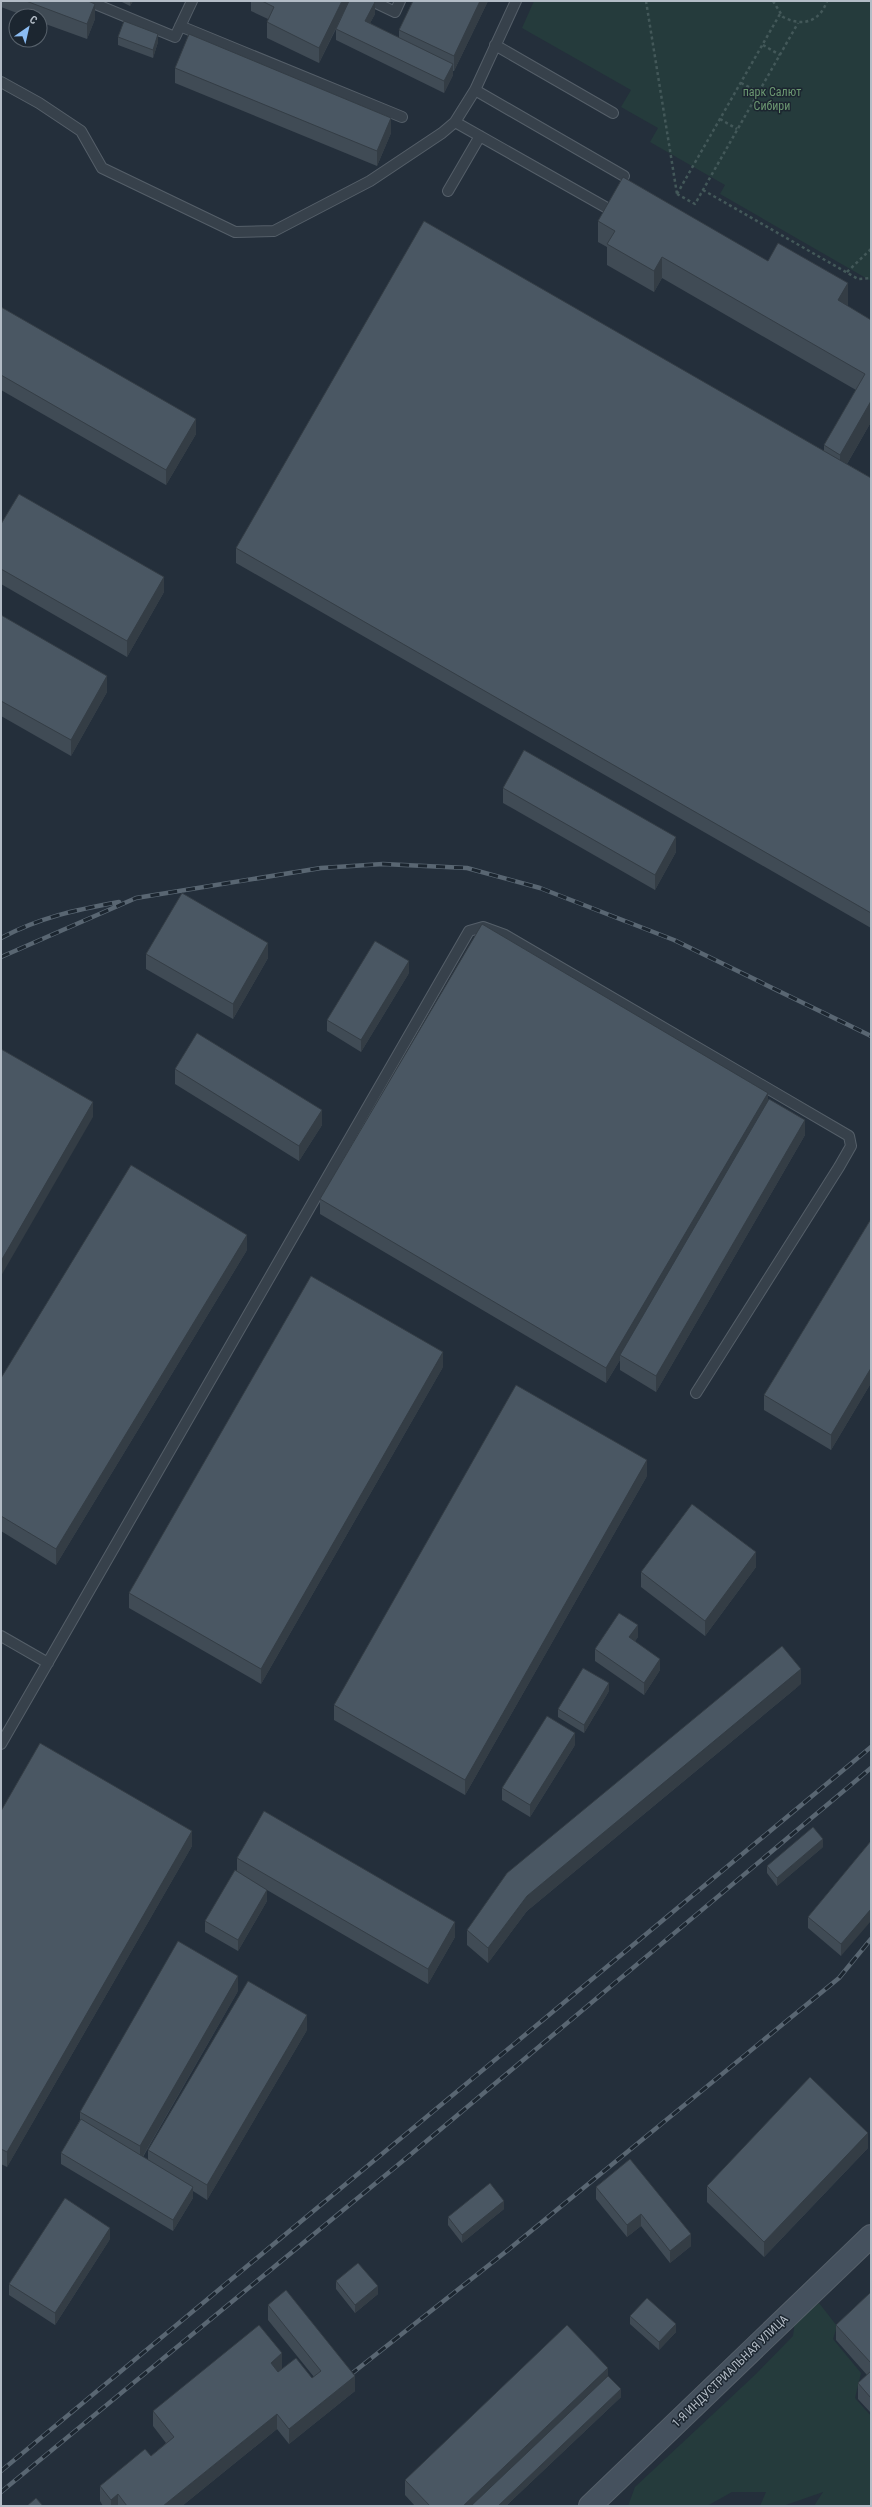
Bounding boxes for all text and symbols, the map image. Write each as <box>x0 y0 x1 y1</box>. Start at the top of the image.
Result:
north arrow <box>8 8 48 48</box>
text: С <box>27 13 40 27</box>
park label: парк Салют Сибири <box>743 85 801 113</box>
street label: 1-Я ИНДУСТРИАЛЬНАЯ УЛИЦА <box>669 2312 791 2430</box>

